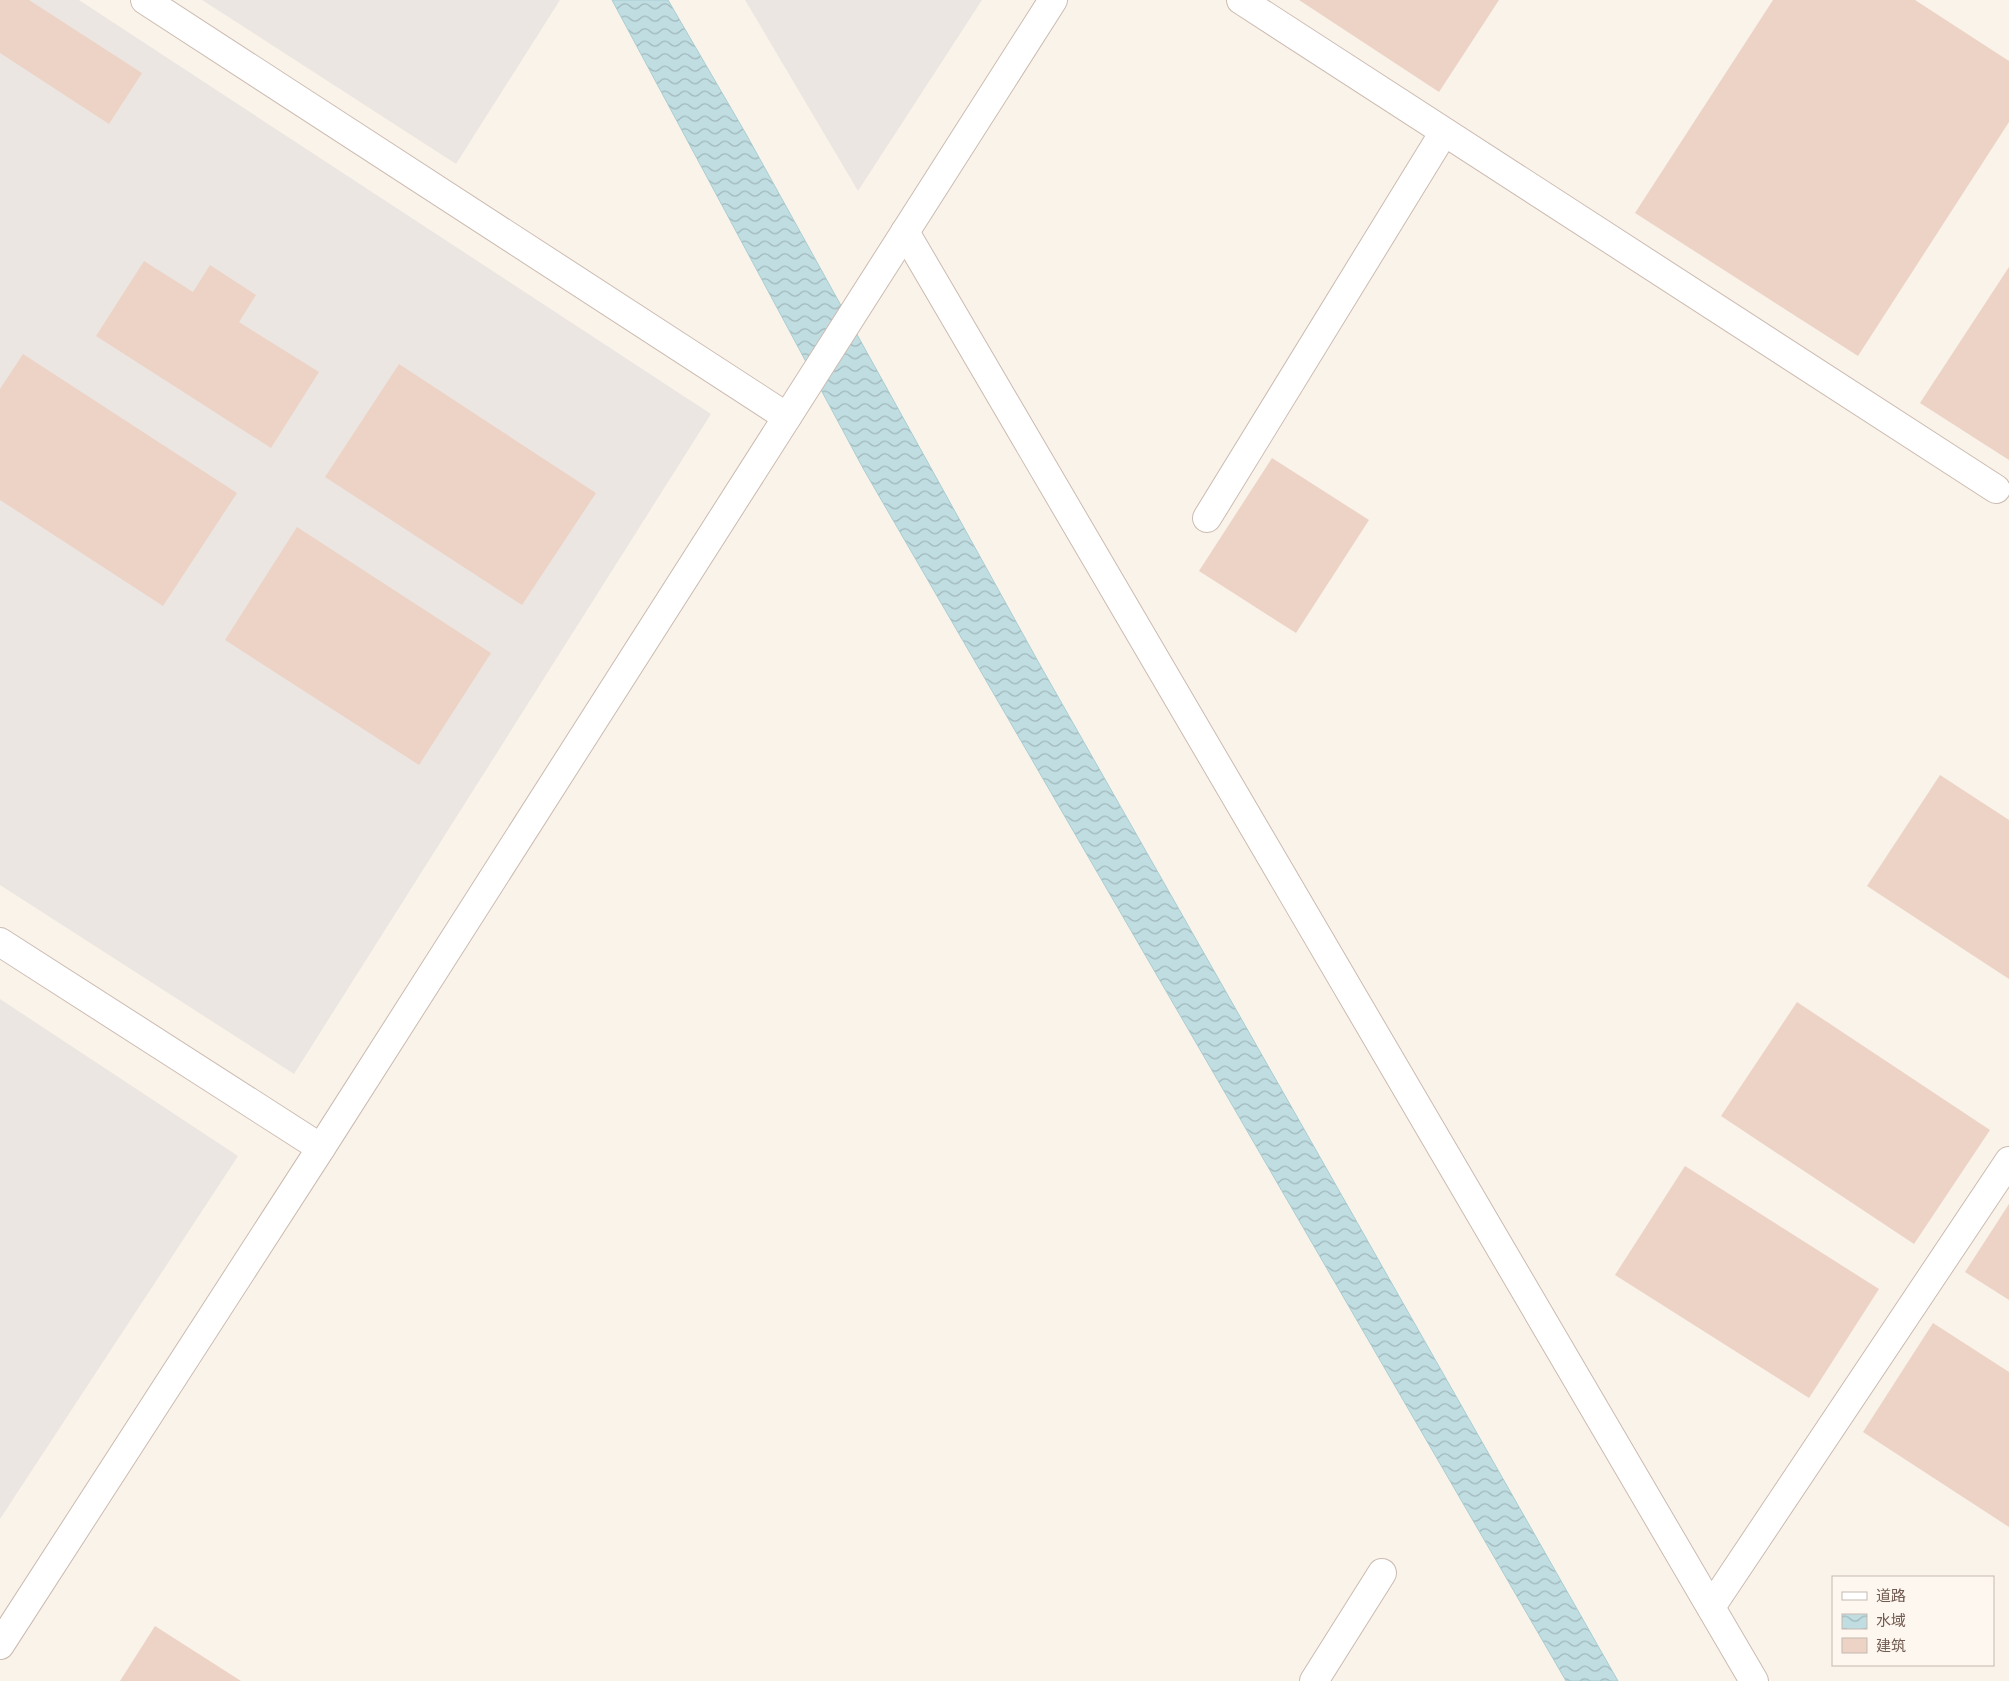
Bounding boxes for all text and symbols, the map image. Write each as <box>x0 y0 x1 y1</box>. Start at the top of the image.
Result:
legend <box>1832 1576 1994 1666</box>
text: 道路 <box>1876 1586 1906 1604</box>
text: 水域 <box>1876 1611 1906 1629</box>
text: 建筑 <box>1876 1636 1906 1654</box>

